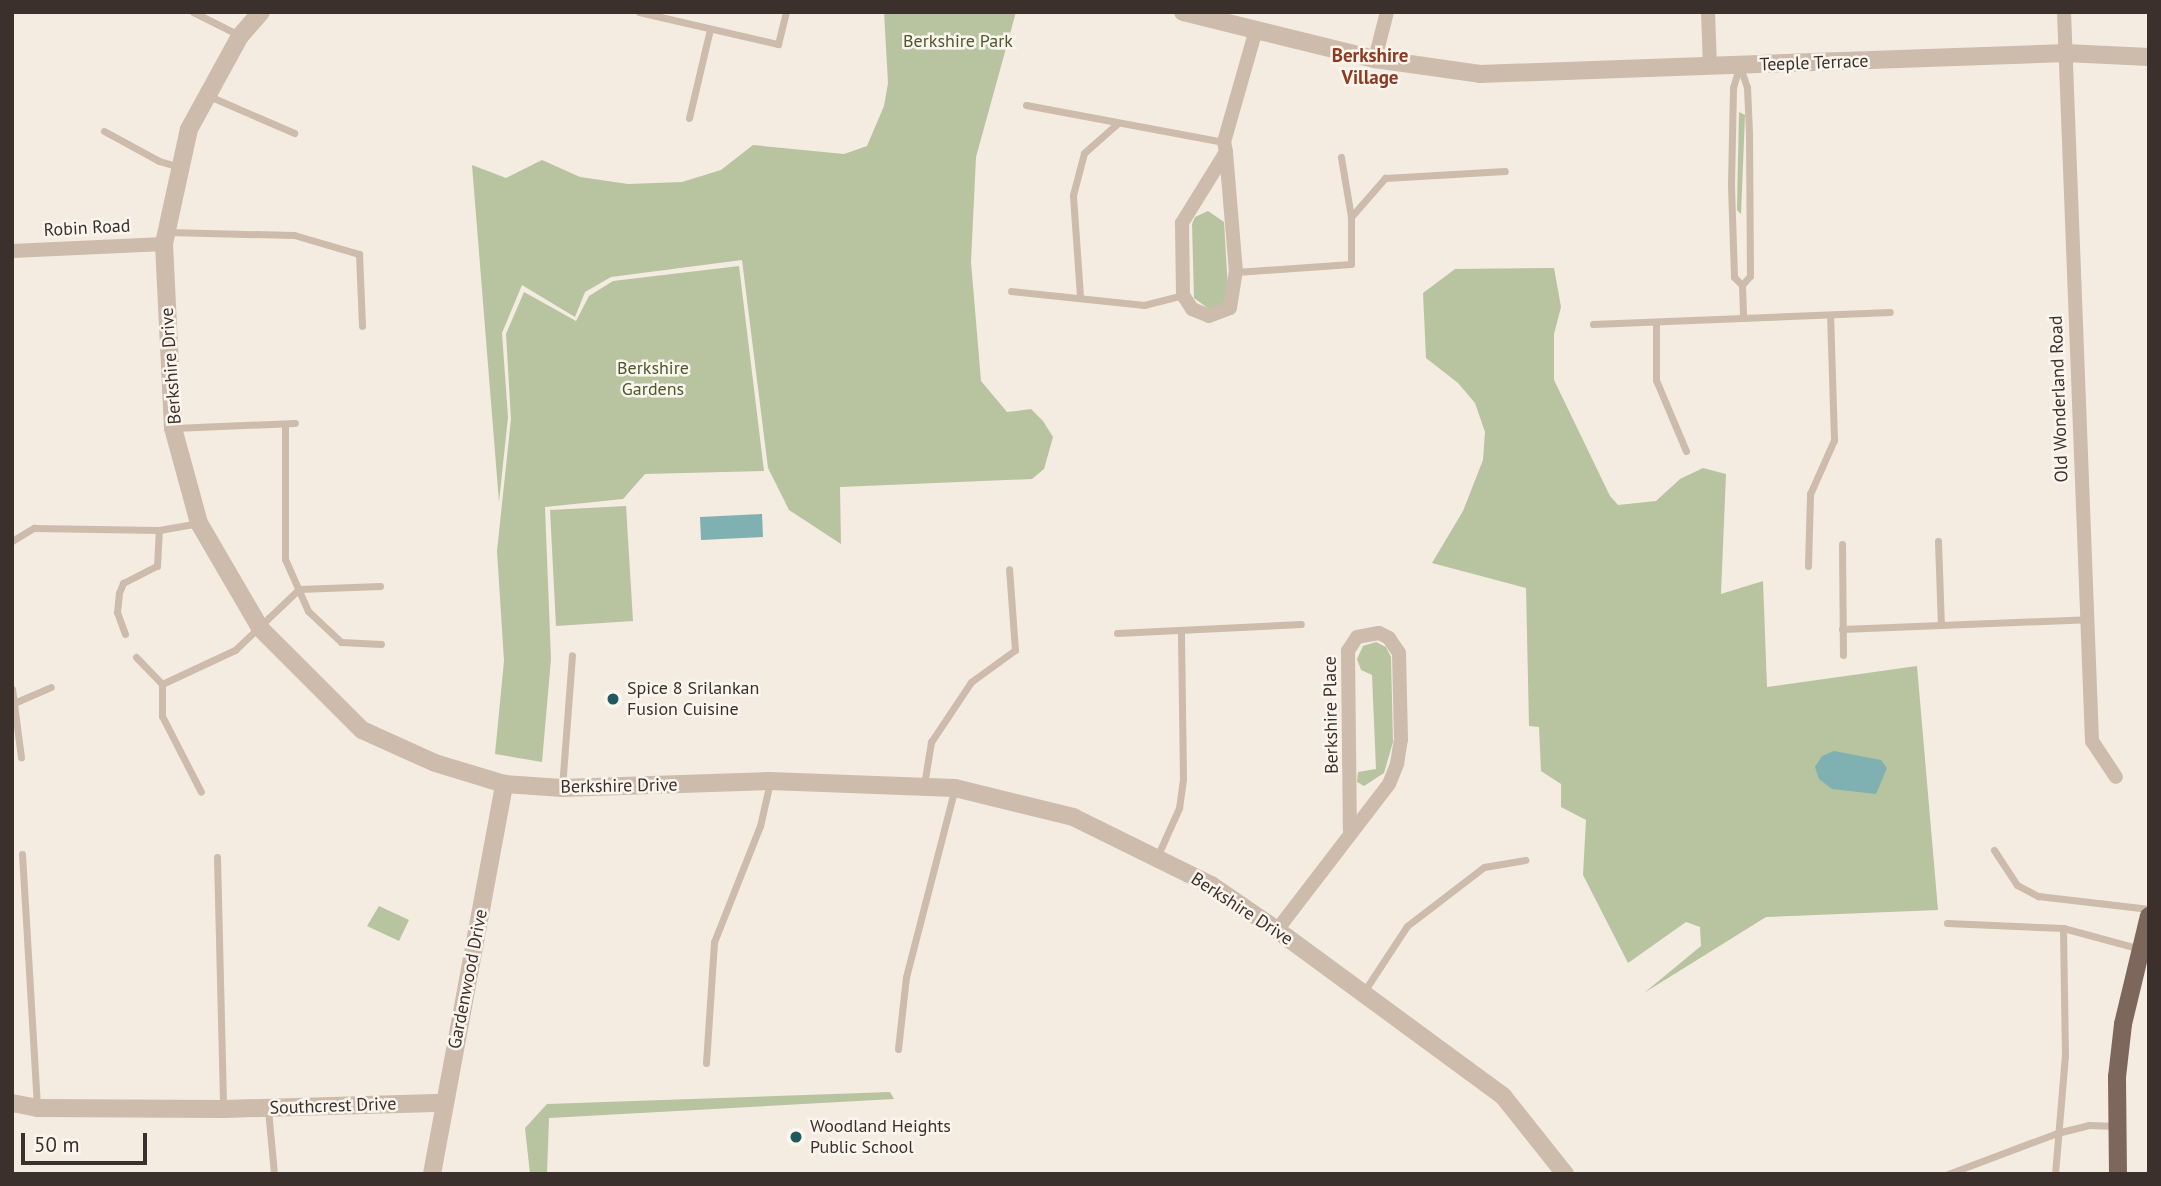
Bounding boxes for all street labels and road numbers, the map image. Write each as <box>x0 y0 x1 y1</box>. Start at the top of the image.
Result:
street label: Teeple Terrace <box>1759 50 1869 76</box>
street label: Robin Road <box>43 215 131 241</box>
street label: Berkshire Drive <box>156 307 186 425</box>
street label: Old Wonderland Road <box>2045 315 2073 483</box>
street label: Berkshire Place <box>1319 656 1343 774</box>
street label: Berkshire Drive <box>560 774 678 798</box>
street label: Berkshire Drive <box>1187 868 1297 950</box>
street label: Gardenwood Drive <box>444 907 492 1051</box>
street label: Southcrest Drive <box>269 1093 397 1119</box>

